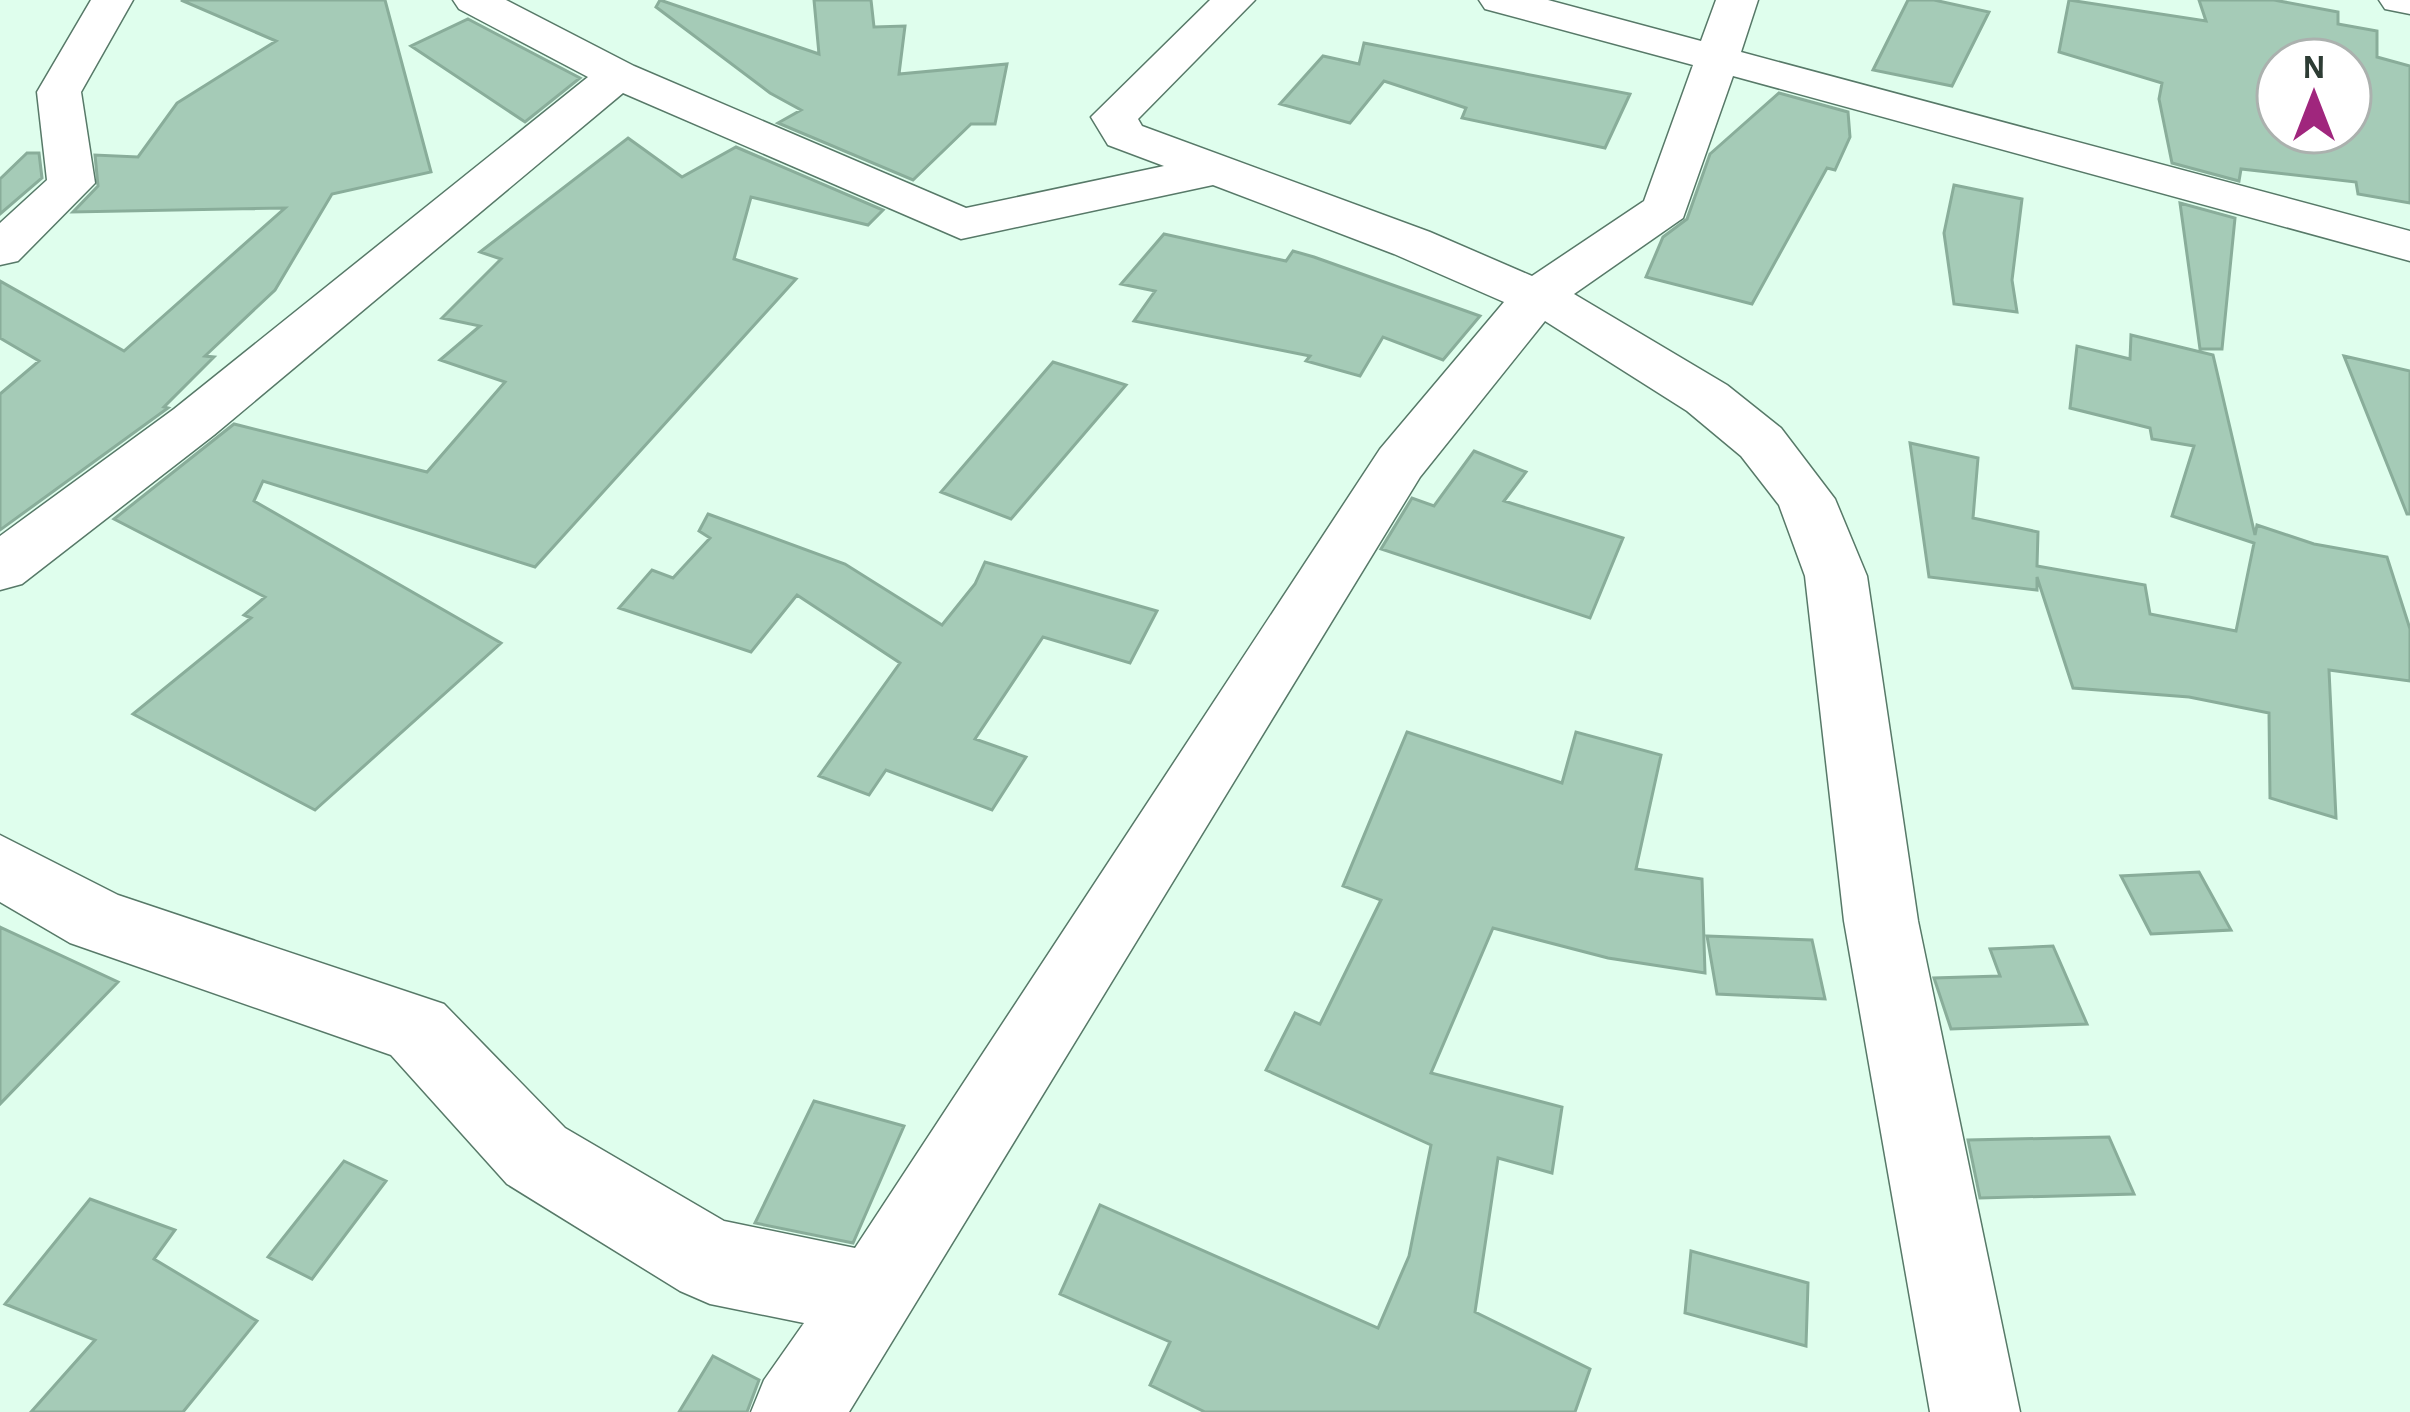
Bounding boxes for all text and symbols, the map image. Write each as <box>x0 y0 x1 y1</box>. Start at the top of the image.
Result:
north arrow <box>2254 36 2374 156</box>
text: N <box>2303 52 2325 85</box>

